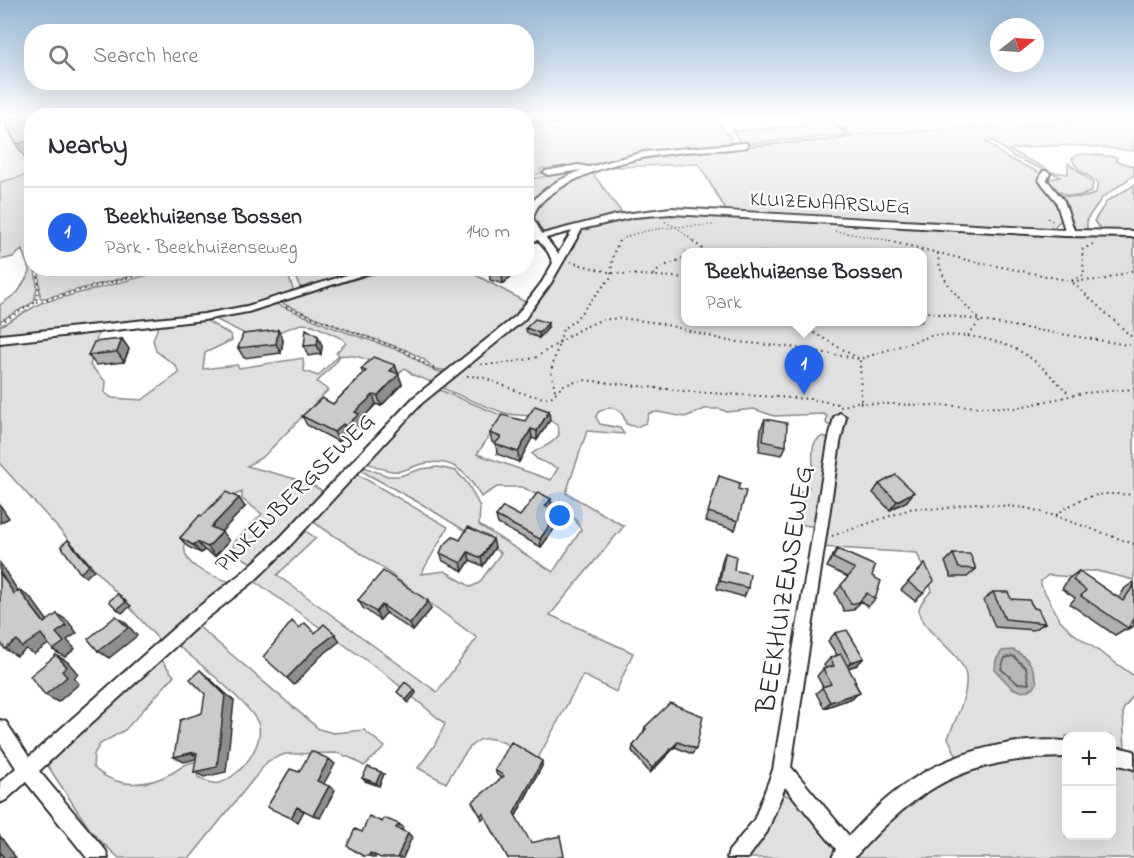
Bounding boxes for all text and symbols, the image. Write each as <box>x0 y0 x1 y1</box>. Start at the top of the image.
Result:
north arrow <box>990 18 1044 72</box>
search box <box>24 24 534 90</box>
icon: search <box>45 41 78 74</box>
text: Search here <box>93 41 198 73</box>
text: Nearby <box>48 128 127 166</box>
street label: KLUIZENAARSWEG <box>749 186 911 223</box>
text: Beekhuizense Bossen <box>105 202 302 234</box>
text: 1 <box>64 218 71 247</box>
text: 140 m <box>466 218 510 247</box>
text: Park · Beekhuizenseweg <box>105 234 297 263</box>
popup <box>681 248 927 326</box>
text: Beekhuizense Bossen <box>706 257 902 289</box>
text: Park <box>706 289 742 318</box>
pin: 1 <box>784 346 824 395</box>
street label: PINKENBERGSEWEG <box>208 406 384 582</box>
street label: BEEKHUIZENSEWEG <box>747 463 826 717</box>
your location <box>545 501 574 530</box>
map controls <box>1062 732 1116 840</box>
button: + <box>1062 732 1116 786</box>
button: − <box>1062 786 1116 840</box>

